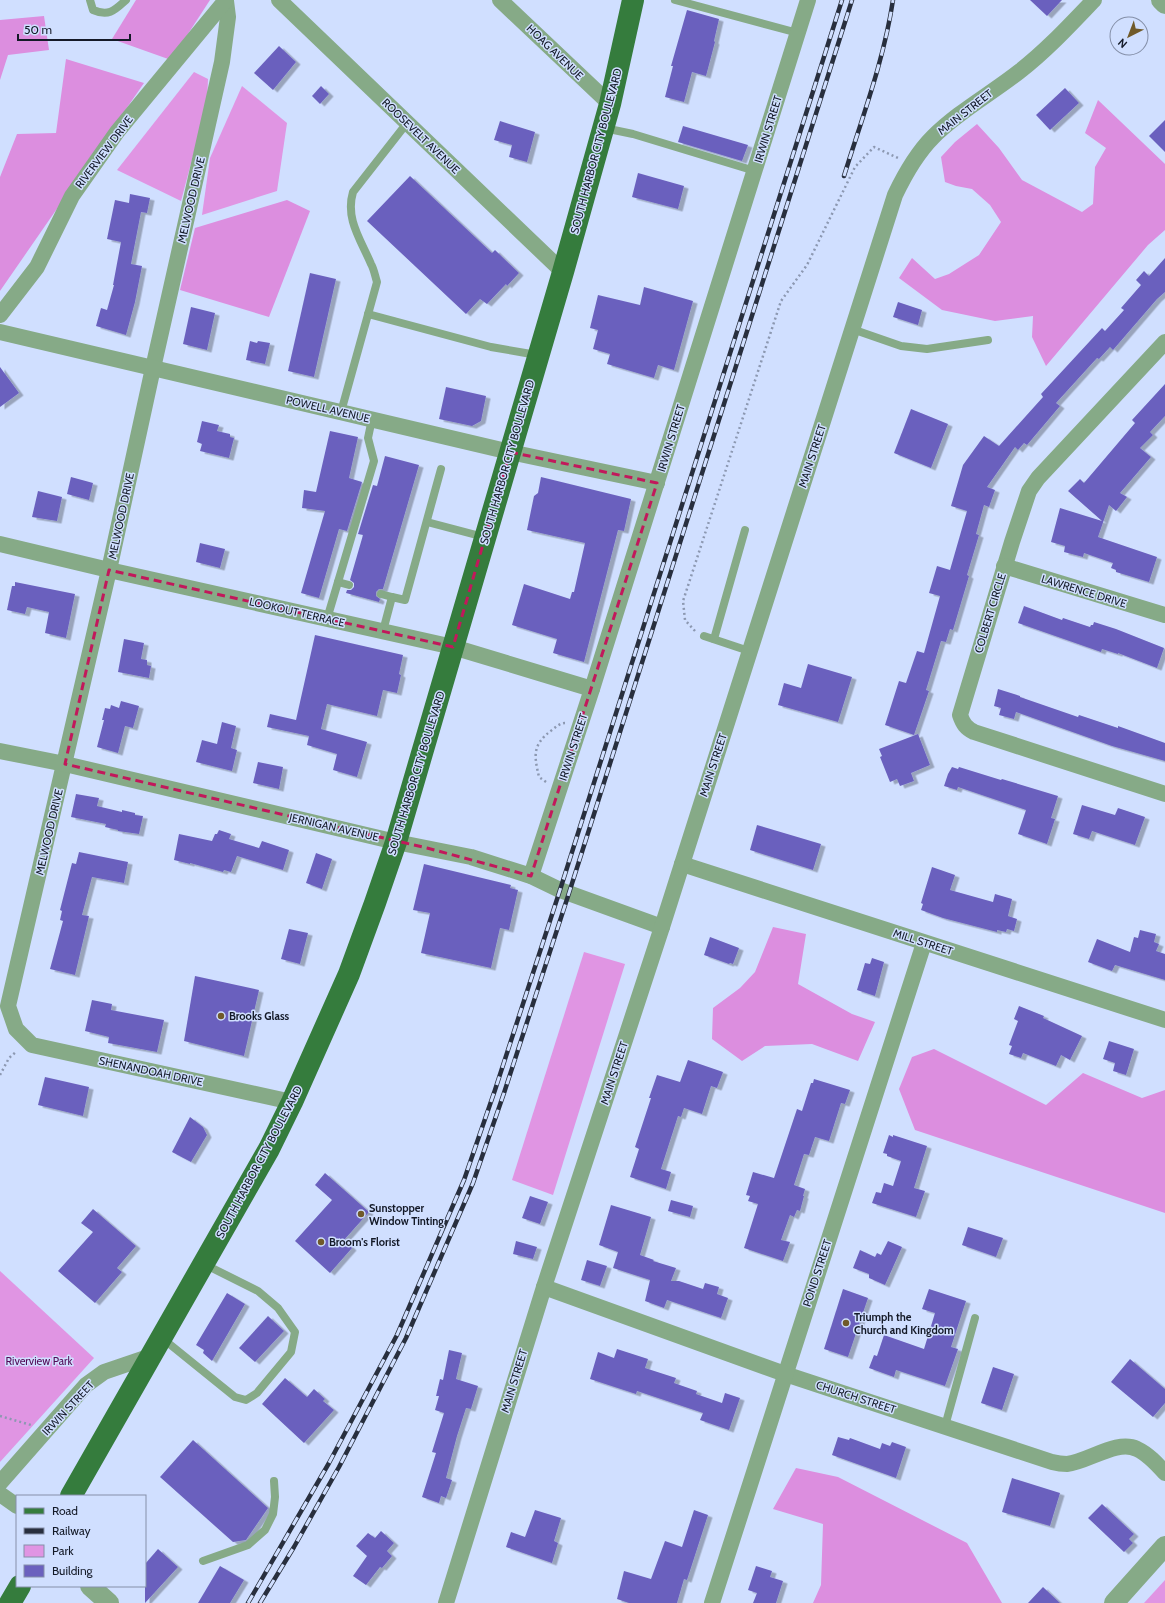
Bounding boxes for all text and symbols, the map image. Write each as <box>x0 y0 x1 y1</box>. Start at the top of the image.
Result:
scale bar <box>18 16 130 42</box>
north arrow <box>1109 16 1149 56</box>
street label: HOAG AVENUE <box>524 21 586 83</box>
text: 50 m <box>24 22 52 37</box>
text: N <box>1115 36 1130 51</box>
street label: SOUTH HARBOR CITY BOULEVARD <box>567 67 625 235</box>
street label: MAIN STREET <box>935 86 995 138</box>
street label: IRWIN STREET <box>751 93 785 164</box>
street label: ROOSEVELT AVENUE <box>379 95 463 177</box>
street label: RIVERVIEW DRIVE <box>72 113 136 191</box>
street label: MELWOOD DRIVE <box>174 156 208 244</box>
street label: SOUTH HARBOR CITY BOULEVARD <box>477 378 537 546</box>
street label: POWELL AVENUE <box>285 393 371 425</box>
street label: IRWIN STREET <box>654 402 688 473</box>
street label: MAIN STREET <box>795 422 829 489</box>
street label: MELWOOD DRIVE <box>105 472 137 560</box>
street label: COLBERT CIRCLE <box>971 571 1009 655</box>
street label: LAWRENCE DRIVE <box>1040 571 1128 611</box>
street label: LOOKOUT TERRACE <box>248 594 346 630</box>
street label: SOUTH HARBOR CITY BOULEVARD <box>384 689 448 857</box>
street label: IRWIN STREET <box>556 711 590 782</box>
street label: MAIN STREET <box>696 731 730 798</box>
street label: MELWOOD DRIVE <box>32 788 66 876</box>
street label: JERNIGAN AVENUE <box>287 810 380 844</box>
street label: MILL STREET <box>891 926 955 958</box>
place label: Brooks Glass <box>229 1009 290 1023</box>
marker: Brooks Glass <box>216 1011 226 1021</box>
street label: MAIN STREET <box>597 1039 631 1106</box>
street label: SHENANDOAH DRIVE <box>98 1053 204 1089</box>
street label: SOUTH HARBOR CITY BOULEVARD <box>213 1083 305 1241</box>
place label: Sunstopper Window Tinting <box>369 1201 444 1228</box>
marker: Sunstopper Window Tinting <box>356 1209 366 1219</box>
place label: Broom's Florist <box>329 1235 400 1249</box>
marker: Broom's Florist <box>316 1237 326 1247</box>
street label: POND STREET <box>800 1237 835 1308</box>
place label: Triumph the Church and Kingdom <box>854 1310 954 1337</box>
marker: Triumph the Church and Kingdom <box>841 1318 851 1328</box>
street label: MAIN STREET <box>498 1347 530 1414</box>
park label: Riverview Park <box>6 1354 73 1368</box>
street label: CHURCH STREET <box>814 1377 898 1417</box>
street label: IRWIN STREET <box>39 1378 97 1438</box>
legend <box>16 1495 146 1587</box>
text: Road <box>52 1503 78 1518</box>
text: Railway <box>52 1523 90 1538</box>
text: Park <box>52 1543 74 1558</box>
text: Building <box>52 1563 94 1578</box>

